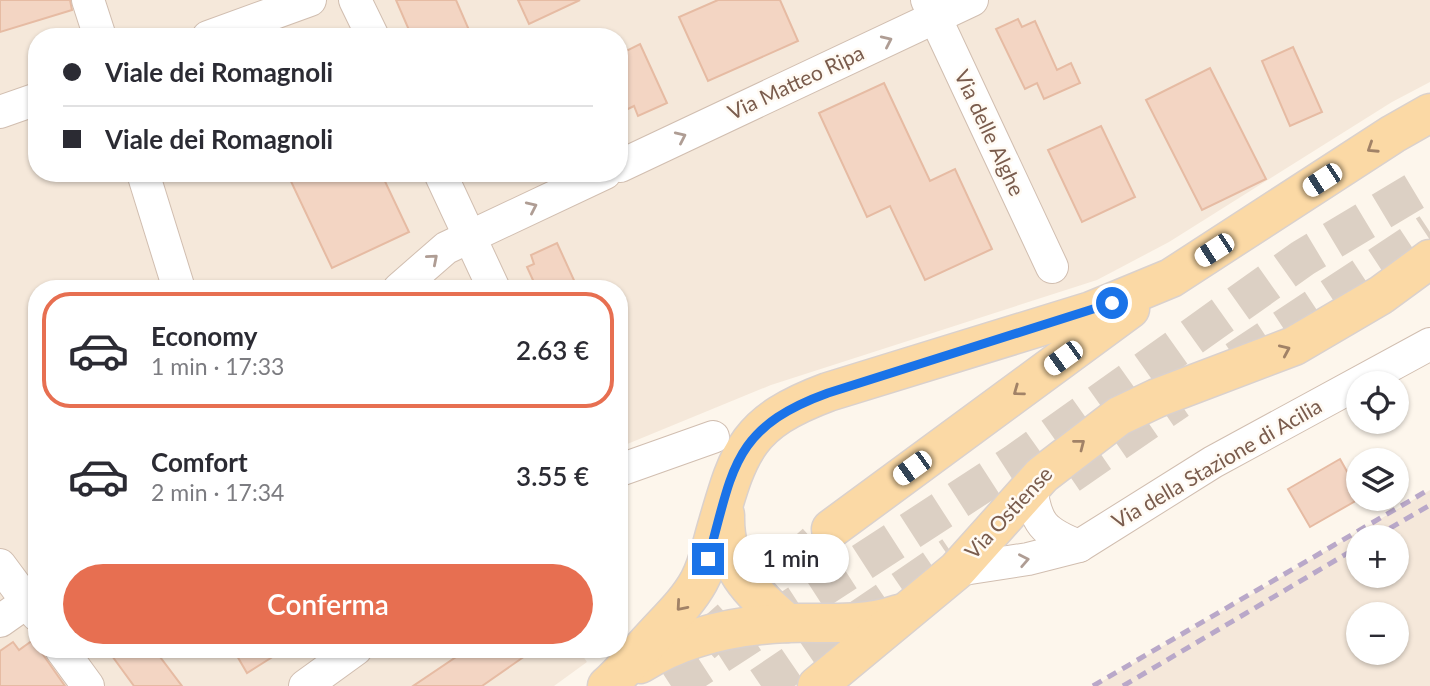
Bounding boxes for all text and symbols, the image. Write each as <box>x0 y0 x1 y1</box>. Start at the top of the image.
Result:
one-way arrow <box>880 35 892 49</box>
street label: Via Matteo Ripa <box>723 39 867 124</box>
text: Viale dei Romagnoli <box>105 56 333 88</box>
street label: Via delle Alghe <box>950 65 1031 199</box>
text: Viale dei Romagnoli <box>105 123 333 155</box>
one-way arrow <box>674 131 686 145</box>
one-way arrow <box>1366 140 1379 153</box>
car <box>1299 160 1346 200</box>
one-way arrow <box>525 201 537 215</box>
car <box>1191 230 1238 270</box>
one-way arrow <box>425 255 438 267</box>
route start <box>1096 287 1128 319</box>
icon: car <box>67 319 130 382</box>
text: Economy <box>151 320 257 352</box>
text: 2.63 € <box>516 334 589 366</box>
car <box>1040 337 1087 379</box>
one-way arrow <box>1278 344 1291 358</box>
text: 1 min · 17:33 <box>151 352 284 380</box>
map controls <box>1346 371 1409 665</box>
button: locate <box>1346 371 1409 434</box>
one-way arrow <box>1013 383 1025 395</box>
street label: Via della Stazione di Acilia <box>1107 392 1326 533</box>
one-way arrow <box>1072 440 1085 453</box>
icon: car <box>67 445 130 508</box>
text: Comfort <box>151 446 248 478</box>
car <box>889 447 936 489</box>
button: layers <box>1346 448 1409 511</box>
text: 3.55 € <box>516 460 589 492</box>
street label: Via Ostiense <box>959 461 1057 563</box>
text: 2 min · 17:34 <box>151 478 284 506</box>
button: + <box>1346 525 1409 588</box>
callout: 1 min <box>732 534 848 584</box>
route end <box>692 543 724 575</box>
text: 1 min <box>763 544 819 572</box>
one-way arrow <box>1018 553 1030 568</box>
button: Conferma <box>63 564 593 644</box>
one-way arrow <box>677 597 689 610</box>
button: − <box>1346 602 1409 665</box>

